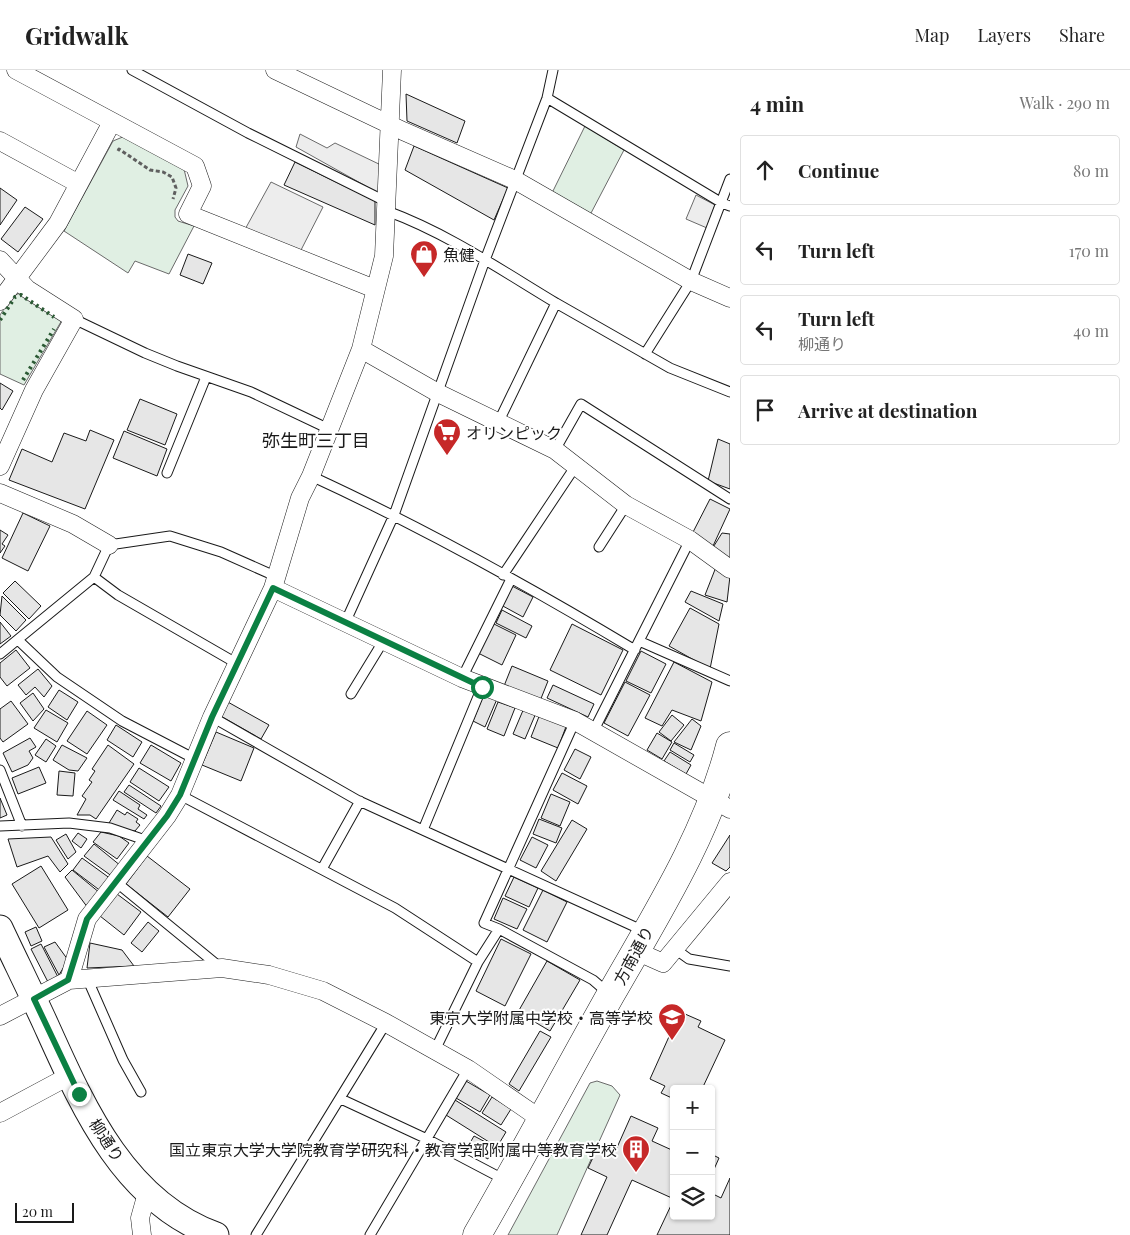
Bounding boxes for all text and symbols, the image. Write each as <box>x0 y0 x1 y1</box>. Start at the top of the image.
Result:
text: Gridwalk <box>25 19 128 51</box>
text: Map <box>914 23 949 47</box>
text: Layers <box>977 23 1031 47</box>
text: Share <box>1059 23 1105 47</box>
text: 4 min <box>750 89 804 117</box>
text: Walk · 290 m <box>1019 92 1110 113</box>
icon: ahead <box>751 156 779 184</box>
text: Continue <box>798 157 879 183</box>
text: 80 m <box>1073 160 1109 181</box>
icon: left <box>751 236 779 264</box>
text: Turn left <box>798 237 875 263</box>
shop icon: 魚健 <box>409 239 439 278</box>
text: 170 m <box>1069 240 1109 261</box>
place label: 魚健 <box>443 244 475 265</box>
text: Turn left <box>798 305 875 331</box>
icon: left <box>751 316 779 344</box>
text: 40 m <box>1073 320 1109 341</box>
text: 柳通り <box>798 333 846 354</box>
icon: arrive <box>751 396 779 424</box>
text: Arrive at destination <box>798 397 978 423</box>
supermarket icon: オリンピック <box>432 417 462 456</box>
place label: オリンピック <box>466 422 562 443</box>
district label: 弥生町三丁目 <box>262 428 370 452</box>
route start <box>471 676 494 699</box>
street label: 方南通り <box>608 922 658 988</box>
school or university icon: 東京大学附属中学校・高等学校 <box>657 1002 687 1041</box>
place label: 東京大学附属中学校・高等学校 <box>429 1007 653 1028</box>
route end <box>68 1083 91 1106</box>
map controls <box>670 1085 715 1220</box>
button: + <box>670 1085 715 1130</box>
street label: 柳通り <box>85 1114 129 1166</box>
button: − <box>670 1130 715 1175</box>
building icon: 国立東京大学大学院教育学研究科・教育学部附属中等教育学校 <box>621 1134 651 1173</box>
place label: 国立東京大学大学院教育学研究科・教育学部附属中等教育学校 <box>169 1139 617 1160</box>
button: layers <box>670 1175 715 1220</box>
scale bar <box>15 1200 74 1223</box>
text: 20 m <box>22 1202 53 1221</box>

